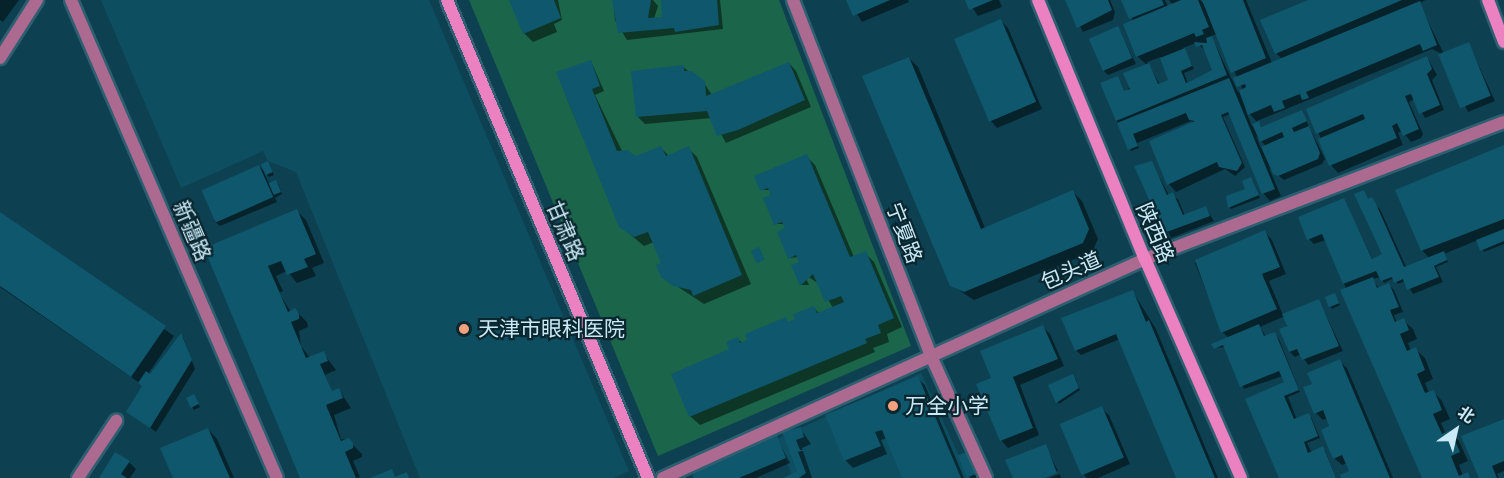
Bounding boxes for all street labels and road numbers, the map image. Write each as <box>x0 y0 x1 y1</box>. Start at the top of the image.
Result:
street label: 新疆路 <box>168 197 216 265</box>
street label: 甘肃路 <box>541 197 589 265</box>
street label: 宁夏路 <box>881 199 927 267</box>
street label: 陕西路 <box>1131 199 1179 267</box>
street label: 包头道 <box>1037 247 1105 295</box>

